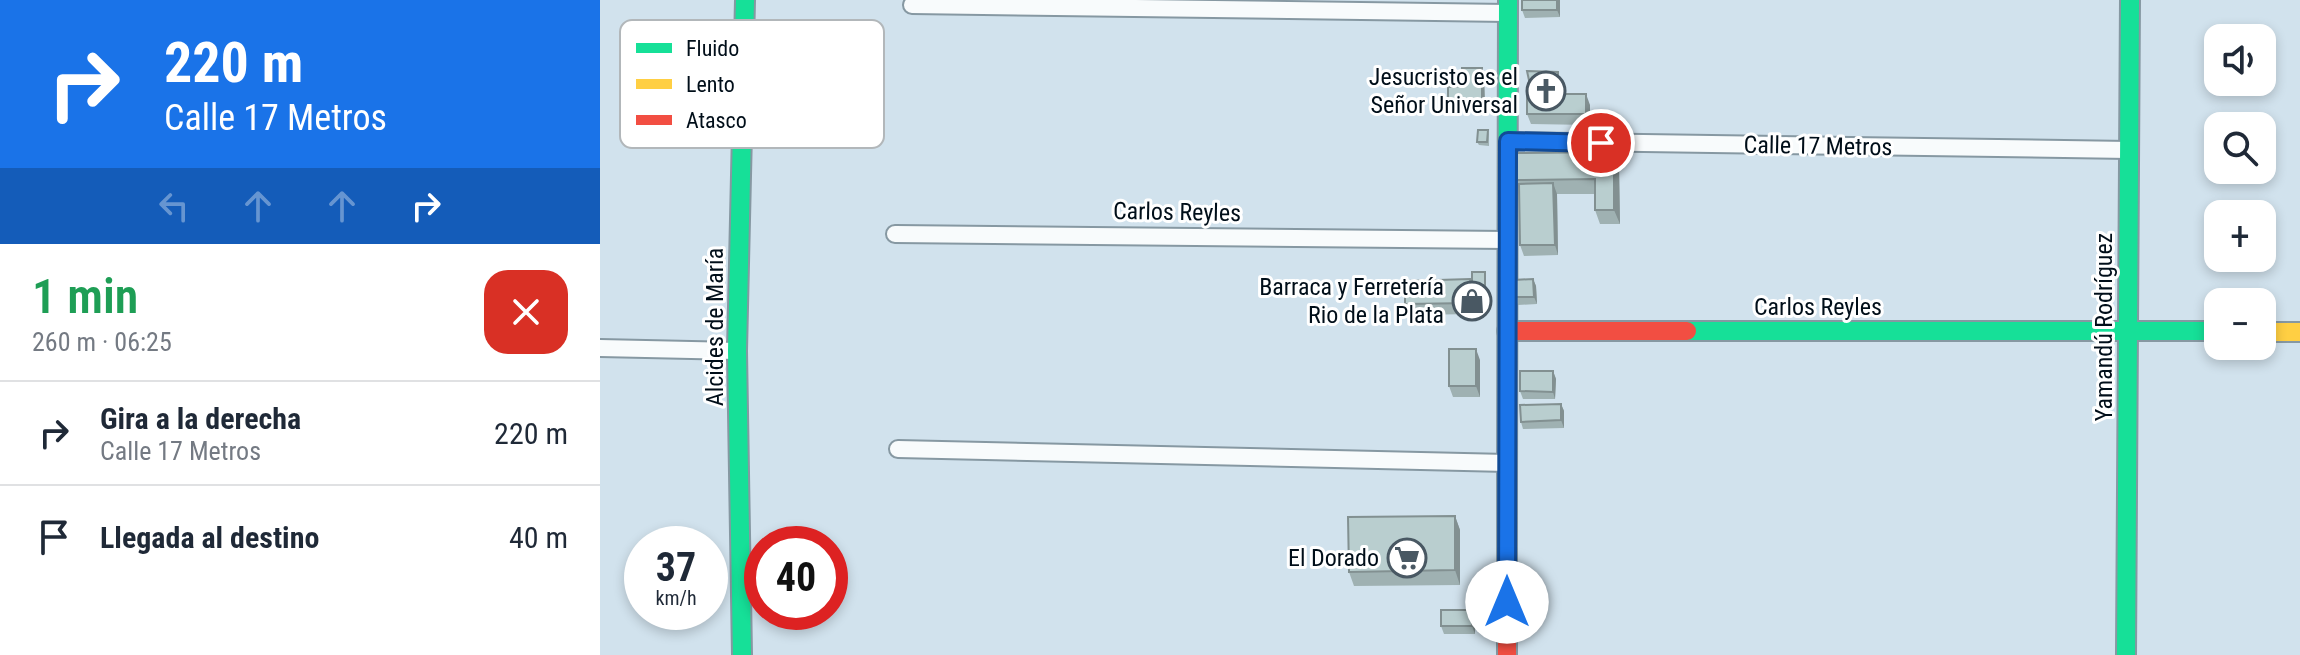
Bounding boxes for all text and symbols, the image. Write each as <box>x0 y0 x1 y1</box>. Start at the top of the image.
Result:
legend <box>620 20 884 148</box>
map controls <box>2204 24 2276 360</box>
button: sound <box>2204 24 2276 96</box>
text: 220 m <box>164 30 303 96</box>
icon: right <box>32 32 136 136</box>
text: Fluido <box>686 36 739 61</box>
place label: Jesucristo es el Señor Universal <box>1369 63 1518 119</box>
church icon: Jesucristo es el Señor Universal <box>1525 70 1567 112</box>
text: Lento <box>686 72 735 97</box>
text: Calle 17 Metros <box>164 97 387 139</box>
text: Atasco <box>686 108 747 133</box>
pin <box>1567 109 1635 177</box>
button: search <box>2204 112 2276 184</box>
icon: arrive <box>1579 121 1623 165</box>
street label: Calle 17 Metros <box>1743 131 1893 161</box>
icon: left <box>152 184 196 228</box>
icon: ahead <box>236 184 280 228</box>
icon: ahead <box>320 184 364 228</box>
icon: right <box>404 184 448 228</box>
street label: Carlos Reyles <box>1113 197 1241 227</box>
button: + <box>2204 200 2276 272</box>
street label: Yamandú Rodríguez <box>2090 233 2118 421</box>
street label: Alcides de María <box>701 248 729 406</box>
text: 1 min <box>32 268 138 325</box>
button: close <box>484 270 568 354</box>
place label: Barraca y Ferretería Rio de la Plata <box>1259 273 1444 329</box>
shop icon: Barraca y Ferretería Rio de la Plata <box>1451 280 1493 322</box>
button: − <box>2204 288 2276 360</box>
street label: Carlos Reyles <box>1754 293 1882 321</box>
text: 260 m · 06:25 <box>32 327 172 357</box>
text: Gira a la derecha <box>100 401 301 436</box>
icon: right <box>32 411 76 455</box>
text: 220 m <box>494 416 568 451</box>
text: Calle 17 Metros <box>100 436 261 466</box>
icon: arrive <box>32 515 76 559</box>
text: Llegada al destino <box>100 520 319 555</box>
text: 40 m <box>509 520 568 555</box>
speed limit sign: 40 <box>744 526 848 630</box>
supermarket icon: El Dorado <box>1386 537 1428 579</box>
text: 37 <box>656 544 696 591</box>
place label: El Dorado <box>1288 544 1379 572</box>
position arrow <box>1465 560 1549 644</box>
text: km/h <box>655 586 697 610</box>

